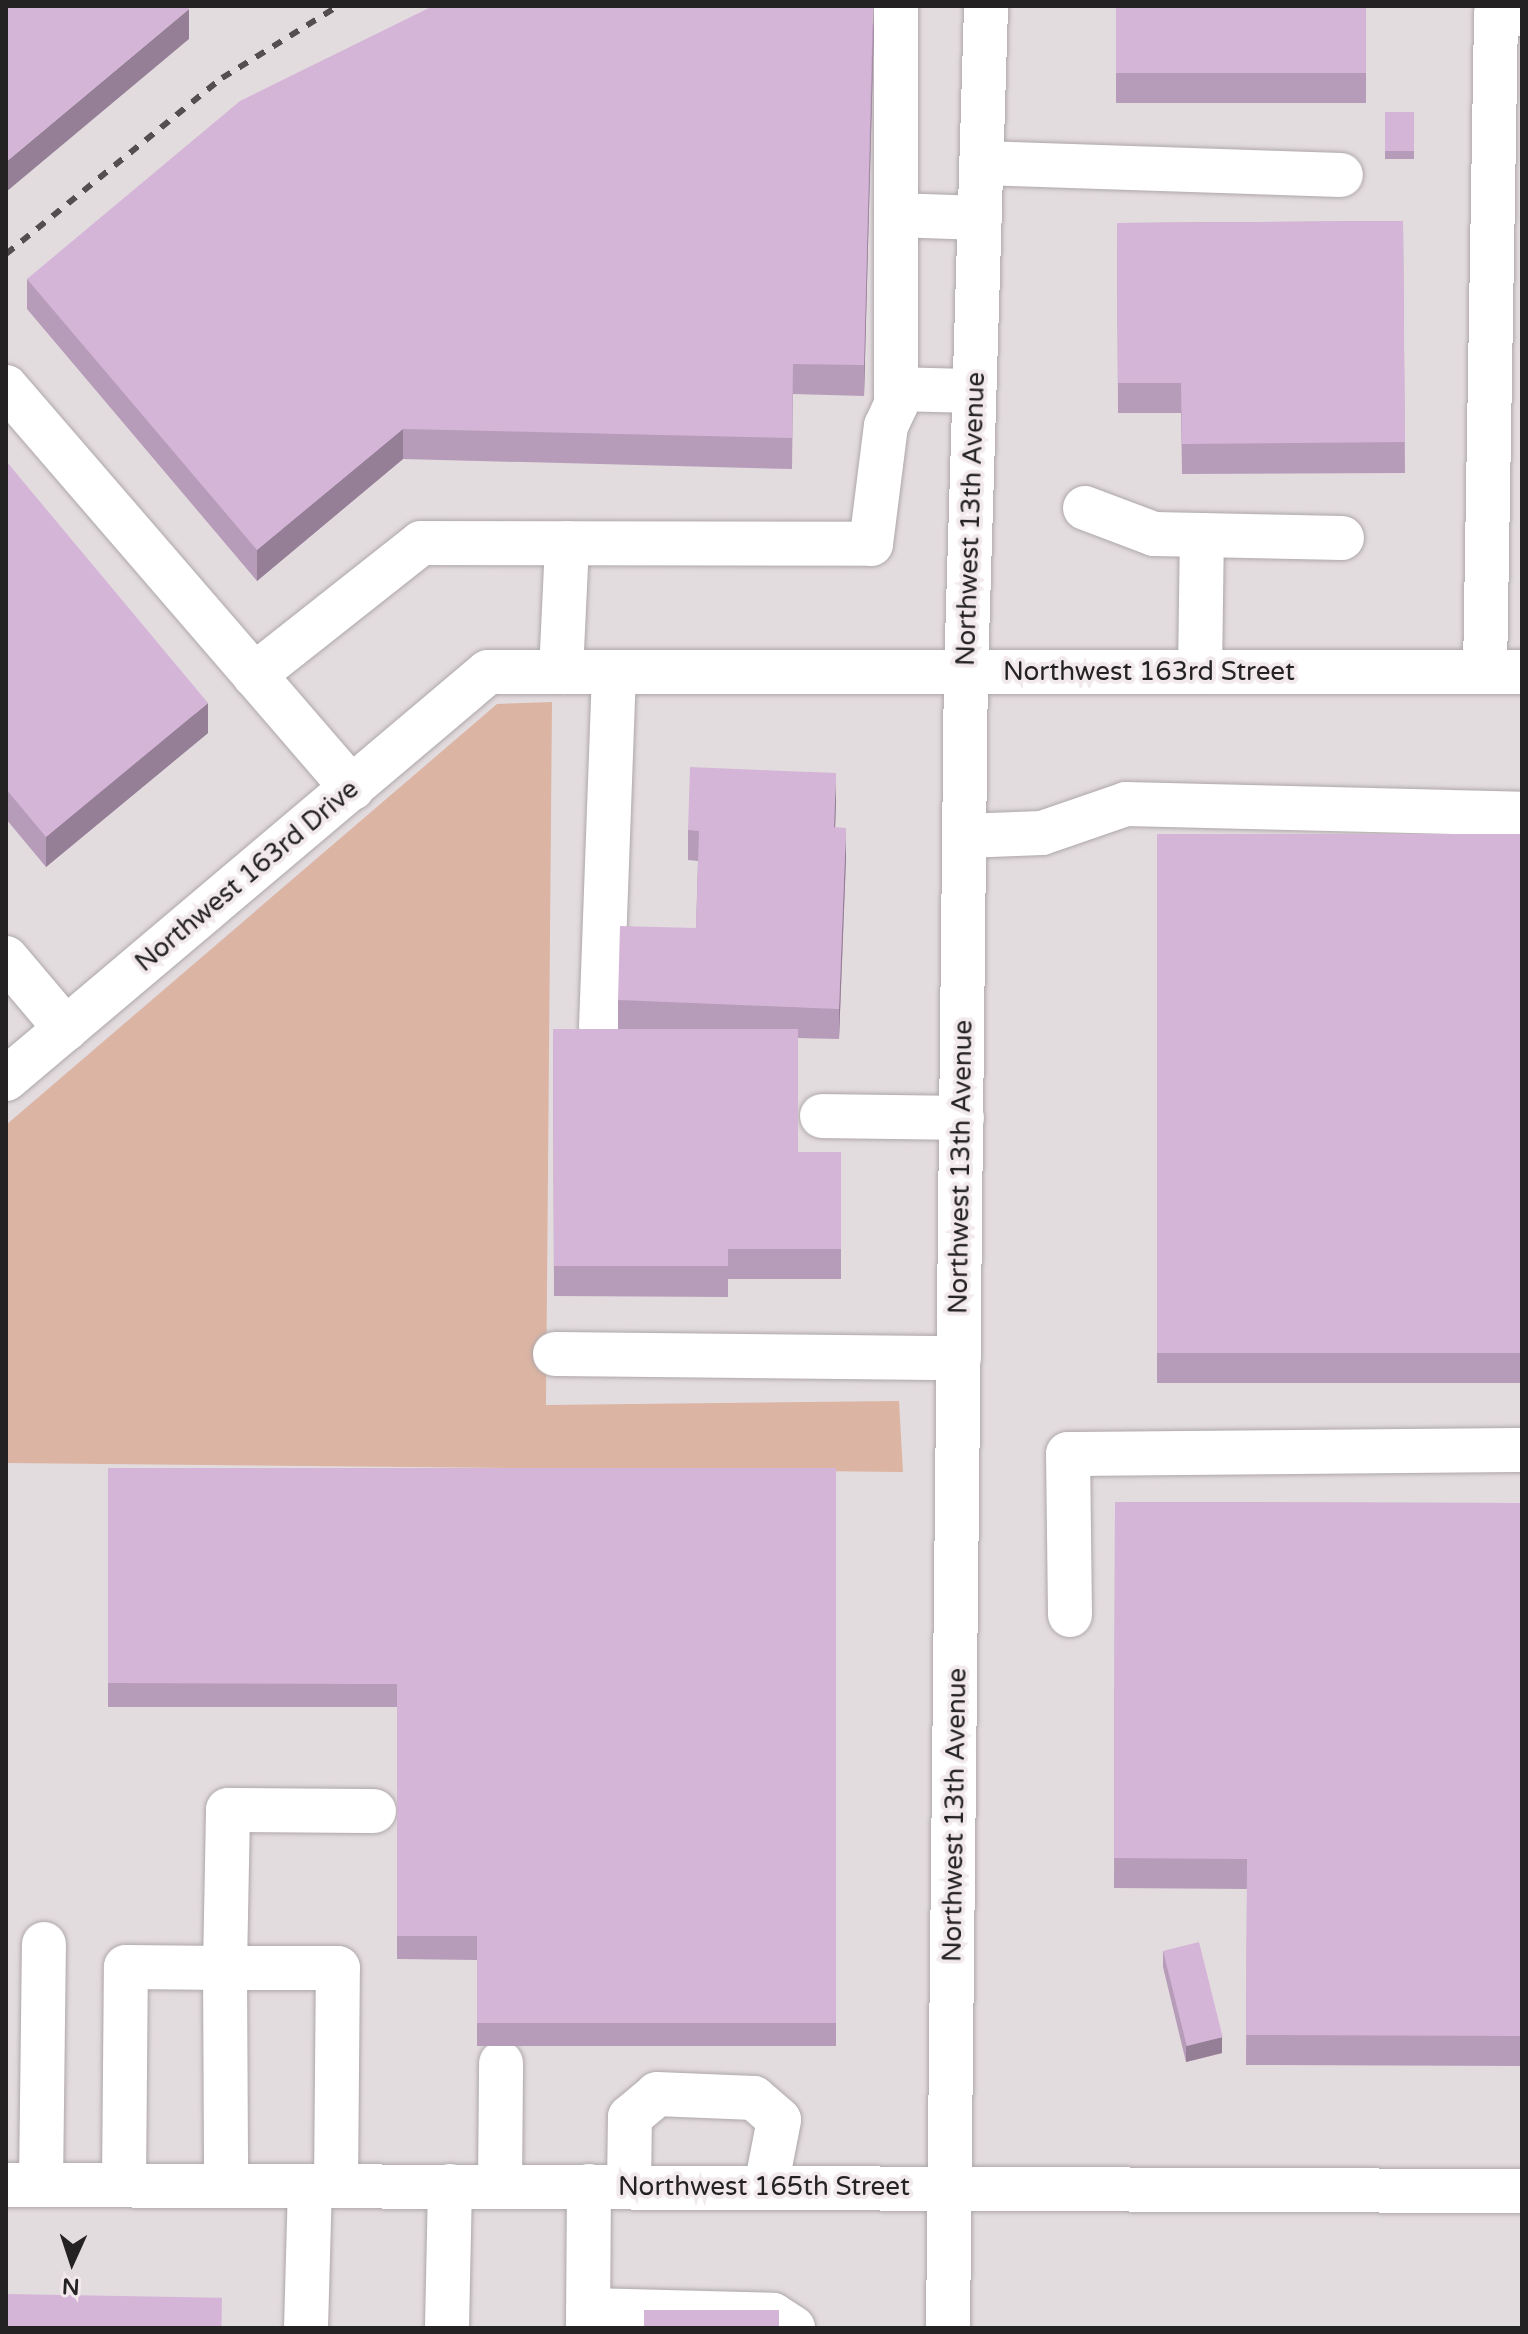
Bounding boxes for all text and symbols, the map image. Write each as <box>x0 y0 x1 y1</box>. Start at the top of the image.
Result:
street label: Northwest 13th Avenue <box>950 371 992 667</box>
street label: Northwest 163rd Street <box>1003 656 1295 688</box>
street label: Northwest 163rd Drive <box>129 773 365 979</box>
street label: Northwest 13th Avenue <box>943 1020 979 1314</box>
street label: Northwest 13th Avenue <box>937 1668 973 1962</box>
street label: Northwest 165th Street <box>618 2171 910 2203</box>
north arrow <box>32 2222 112 2302</box>
text: N <box>61 2273 80 2299</box>

